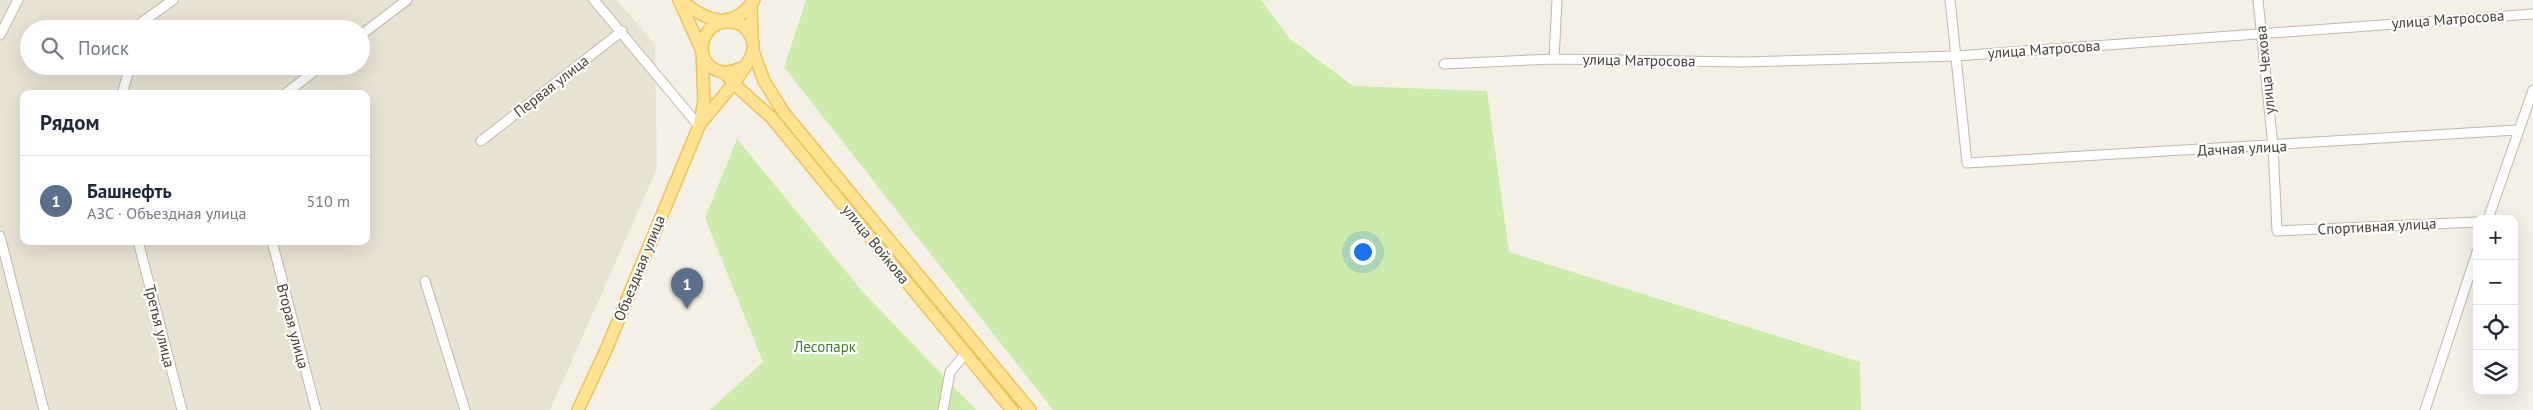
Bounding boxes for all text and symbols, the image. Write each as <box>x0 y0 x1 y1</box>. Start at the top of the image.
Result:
street label: улица Матросова <box>2391 6 2505 32</box>
search box <box>20 20 370 75</box>
street label: улица Чехова <box>2251 25 2279 115</box>
icon: search <box>38 34 66 62</box>
text: Поиск <box>78 36 129 60</box>
street label: улица Матросова <box>1987 36 2101 62</box>
street label: улица Матросова <box>1582 50 1696 70</box>
street label: Первая улица <box>510 51 592 121</box>
text: Рядом <box>40 109 99 136</box>
street label: Дачная улица <box>2197 136 2287 160</box>
text: Башнефть <box>87 179 172 203</box>
text: 1 <box>51 191 61 211</box>
text: 510 m <box>307 191 350 211</box>
street label: улица Войкова <box>838 200 914 288</box>
text: АЗС · Объездная улица <box>87 203 246 223</box>
street label: Объездная улица <box>609 212 669 324</box>
street label: Спортивная улица <box>2317 213 2437 239</box>
map controls <box>2473 215 2518 395</box>
button: + <box>2473 215 2518 260</box>
your location <box>1350 239 1376 265</box>
button: − <box>2473 260 2518 305</box>
pin: 1 <box>671 268 703 309</box>
street label: Вторая улица <box>273 281 313 371</box>
street label: Третья улица <box>141 283 179 369</box>
button: locate <box>2473 305 2518 350</box>
park label: Лесопарк <box>793 337 857 356</box>
button: layers <box>2473 350 2518 395</box>

